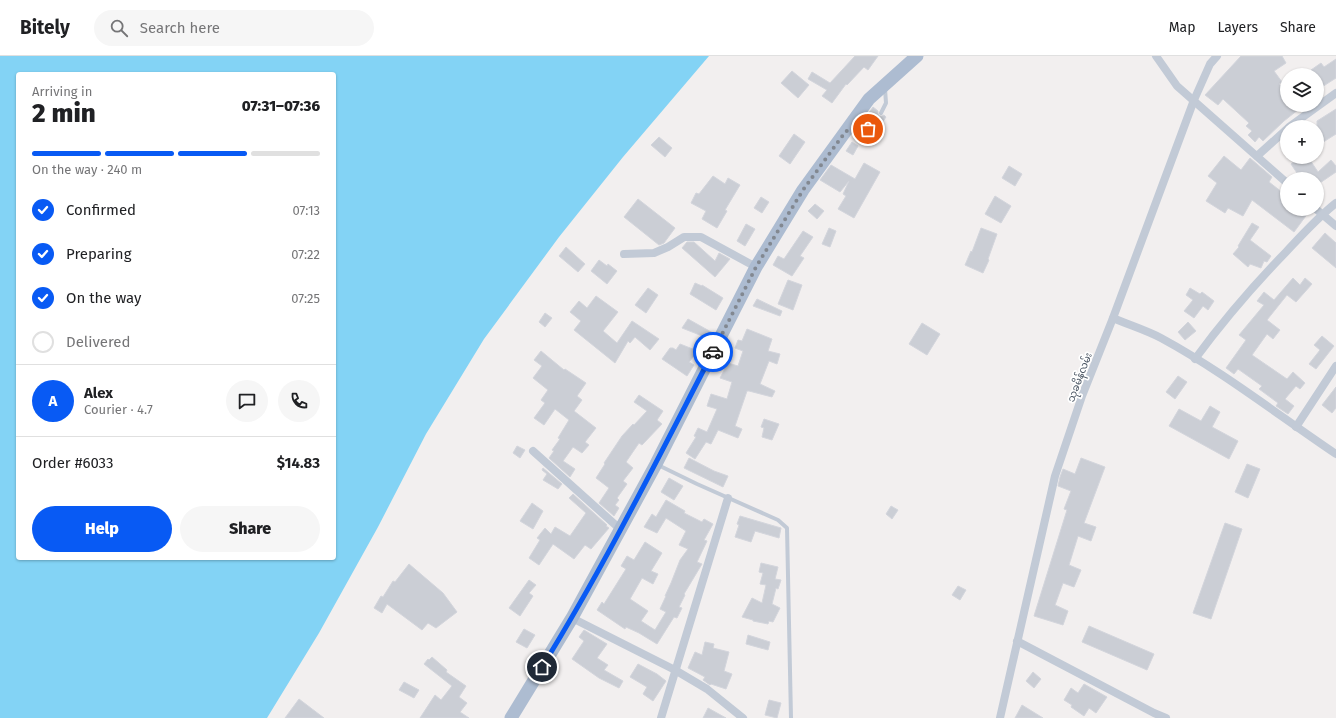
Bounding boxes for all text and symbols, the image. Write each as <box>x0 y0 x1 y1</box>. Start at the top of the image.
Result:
search box <box>94 10 374 46</box>
text: Bitely <box>20 16 70 39</box>
icon: search <box>108 17 130 39</box>
text: Search here <box>140 19 220 37</box>
text: Map <box>1169 19 1195 36</box>
text: Layers <box>1217 19 1258 36</box>
text: Share <box>1280 19 1316 36</box>
map controls <box>1280 68 1324 216</box>
button: layers <box>1280 68 1324 112</box>
text: Arriving in <box>32 84 92 99</box>
text: 07:31–07:36 <box>242 97 320 115</box>
text: 2 min <box>32 98 96 129</box>
pin <box>851 112 885 146</box>
icon: bag <box>857 118 879 140</box>
button: + <box>1280 120 1324 164</box>
text: On the way · 240 m <box>32 162 142 177</box>
button: − <box>1280 172 1324 216</box>
icon: check <box>32 199 54 221</box>
text: Confirmed <box>66 201 136 219</box>
text: 07:13 <box>293 203 320 218</box>
icon: check <box>32 243 54 265</box>
text: Preparing <box>66 245 131 263</box>
text: 07:22 <box>291 247 320 262</box>
icon: check <box>32 287 54 309</box>
text: On the way <box>66 289 141 307</box>
text: 07:25 <box>291 291 320 306</box>
courier <box>693 332 733 372</box>
text: Delivered <box>66 333 130 351</box>
icon: car <box>702 341 724 363</box>
street label: သုခမိန်လမ်း <box>1063 350 1097 404</box>
button: chat <box>226 380 268 422</box>
button: phone <box>278 380 320 422</box>
text: Alex <box>84 384 113 402</box>
text: A <box>49 392 57 410</box>
text: Courier · 4.7 <box>84 402 153 417</box>
text: Order #6033 <box>32 454 114 472</box>
text: $14.83 <box>277 454 320 472</box>
button: Help <box>32 506 172 552</box>
button: Share <box>180 506 320 552</box>
pin <box>525 650 559 684</box>
icon: home <box>531 656 553 678</box>

